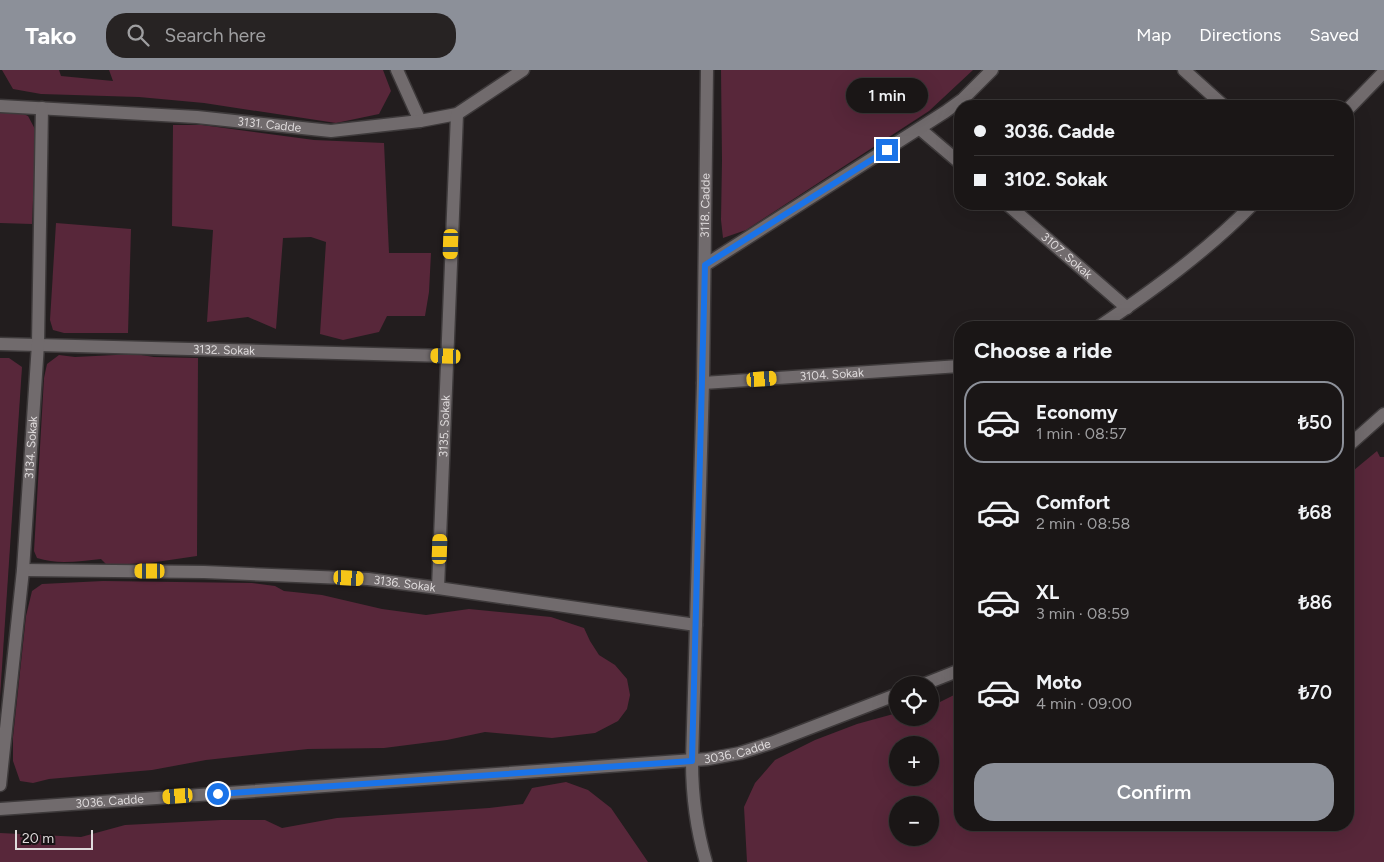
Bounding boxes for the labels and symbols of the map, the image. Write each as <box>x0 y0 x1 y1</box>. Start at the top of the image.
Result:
callout: 1 min <box>846 78 928 112</box>
street label: 3131. Cadde <box>237 114 302 135</box>
route end <box>876 139 898 161</box>
street label: 3118. Cadde <box>698 173 713 238</box>
car <box>442 229 459 259</box>
street label: 3107. Sokak <box>1038 230 1095 282</box>
street label: 3132. Sokak <box>193 342 255 358</box>
car <box>430 348 461 364</box>
street label: 3104. Sokak <box>799 365 864 384</box>
car <box>746 370 777 388</box>
street label: 3135. Sokak <box>436 394 453 458</box>
street label: 3134. Sokak <box>22 415 40 479</box>
car <box>431 534 448 564</box>
car <box>135 564 165 579</box>
car <box>333 570 364 586</box>
street label: 3136. Sokak <box>373 573 436 595</box>
street label: 3036. Cadde <box>704 736 773 766</box>
route start <box>207 783 229 805</box>
car <box>162 787 193 805</box>
street label: 3036. Cadde <box>75 792 145 811</box>
scale bar <box>15 827 92 850</box>

